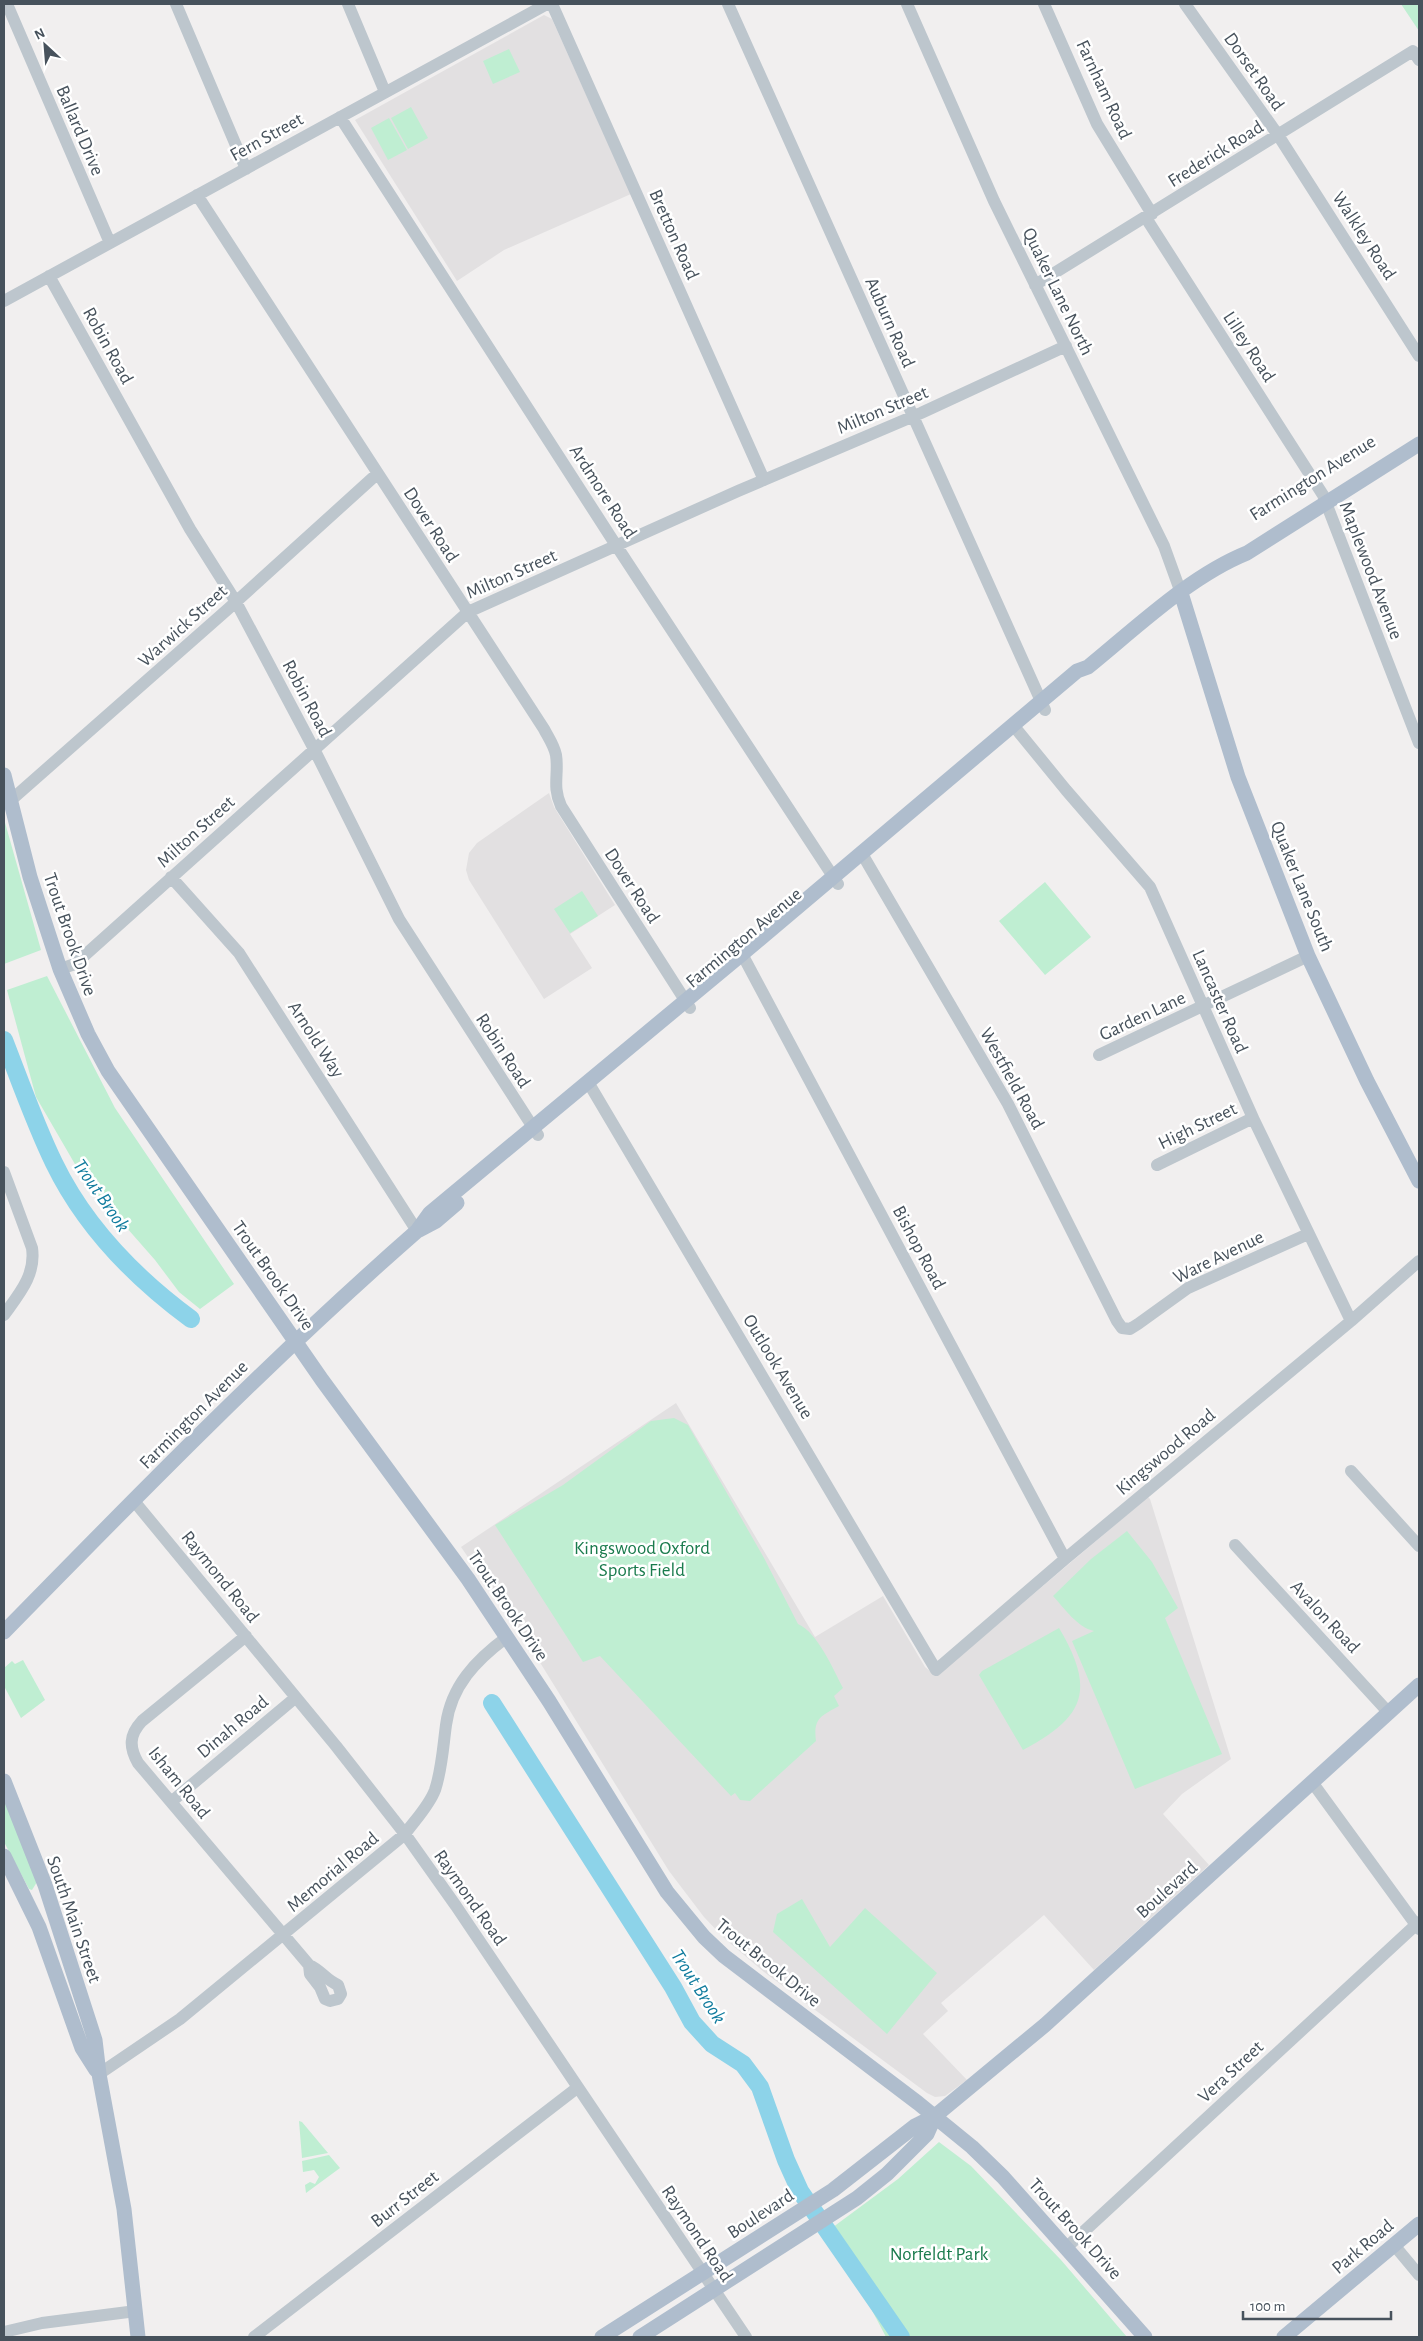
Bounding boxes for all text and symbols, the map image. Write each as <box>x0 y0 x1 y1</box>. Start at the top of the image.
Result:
north arrow <box>20 20 70 70</box>
text: N <box>32 26 47 43</box>
street label: Dorset Road <box>1220 29 1288 114</box>
street label: Farnham Road <box>1072 37 1135 142</box>
street label: Ballard Drive <box>52 83 107 178</box>
street label: Fern Street <box>227 110 306 165</box>
street label: Frederick Road <box>1165 117 1267 191</box>
street label: Bretton Road <box>645 187 702 283</box>
street label: Walkley Road <box>1328 188 1399 283</box>
street label: Quaker Lane North <box>1019 225 1097 358</box>
street label: Auburn Road <box>861 275 918 371</box>
street label: Robin Road <box>79 304 137 387</box>
street label: Lilley Road <box>1219 308 1278 386</box>
street label: Milton Street <box>834 383 931 438</box>
street label: Farmington Avenue <box>1246 432 1379 525</box>
street label: Ardmore Road <box>566 442 640 542</box>
street label: Dover Road <box>400 484 462 566</box>
street label: Maplewood Avenue <box>1336 499 1406 642</box>
street label: Milton Street <box>463 546 560 603</box>
street label: Warwick Street <box>135 582 231 671</box>
street label: Robin Road <box>279 657 335 741</box>
street label: Milton Street <box>154 793 238 872</box>
street label: Quaker Lane South <box>1267 819 1336 954</box>
street label: Dover Road <box>601 845 663 927</box>
street label: Trout Brook Drive <box>40 871 99 998</box>
street label: Farmington Avenue <box>682 884 805 992</box>
street label: Lancaster Road <box>1188 947 1251 1056</box>
street label: Garden Lane <box>1097 988 1189 1045</box>
street label: Arnold Way <box>284 998 347 1081</box>
street label: Robin Road <box>472 1010 534 1091</box>
street label: Westfield Road <box>976 1025 1047 1133</box>
street label: High Street <box>1155 1099 1240 1153</box>
water label: Trout Brook <box>69 1155 133 1236</box>
street label: Bishop Road <box>889 1203 949 1293</box>
street label: Trout Brook Drive <box>228 1218 317 1334</box>
street label: Ware Avenue <box>1170 1227 1267 1287</box>
street label: Outlook Avenue <box>739 1311 816 1422</box>
street label: Farmington Avenue <box>136 1357 252 1473</box>
street label: Kingswood Road <box>1113 1405 1219 1499</box>
street label: Raymond Road <box>177 1528 262 1626</box>
park label: Kingswood Oxford Sports Field <box>574 1539 710 1580</box>
street label: Trout Brook Drive <box>464 1547 552 1664</box>
street label: Avalon Road <box>1287 1577 1363 1657</box>
street label: Dinah Road <box>194 1692 272 1762</box>
street label: Isham Road <box>144 1743 213 1823</box>
street label: Memorial Road <box>284 1829 382 1916</box>
street label: Raymond Road <box>430 1847 510 1949</box>
street label: South Main Street <box>43 1854 104 1985</box>
street label: Boulevard <box>1133 1858 1201 1922</box>
street label: Trout Brook Drive <box>712 1915 824 2011</box>
water label: Trout Brook <box>667 1946 729 2027</box>
street label: Vera Street <box>1195 2037 1267 2107</box>
street label: Burr Street <box>368 2167 442 2231</box>
street label: Trout Brook Drive <box>1025 2175 1125 2283</box>
street label: Raymond Road <box>658 2182 736 2286</box>
street label: Boulevard <box>724 2186 797 2243</box>
street label: Park Road <box>1329 2216 1397 2278</box>
park label: Norfeldt Park <box>890 2245 989 2264</box>
scale bar <box>1243 2288 1390 2320</box>
text: 100 m <box>1250 2299 1285 2314</box>

